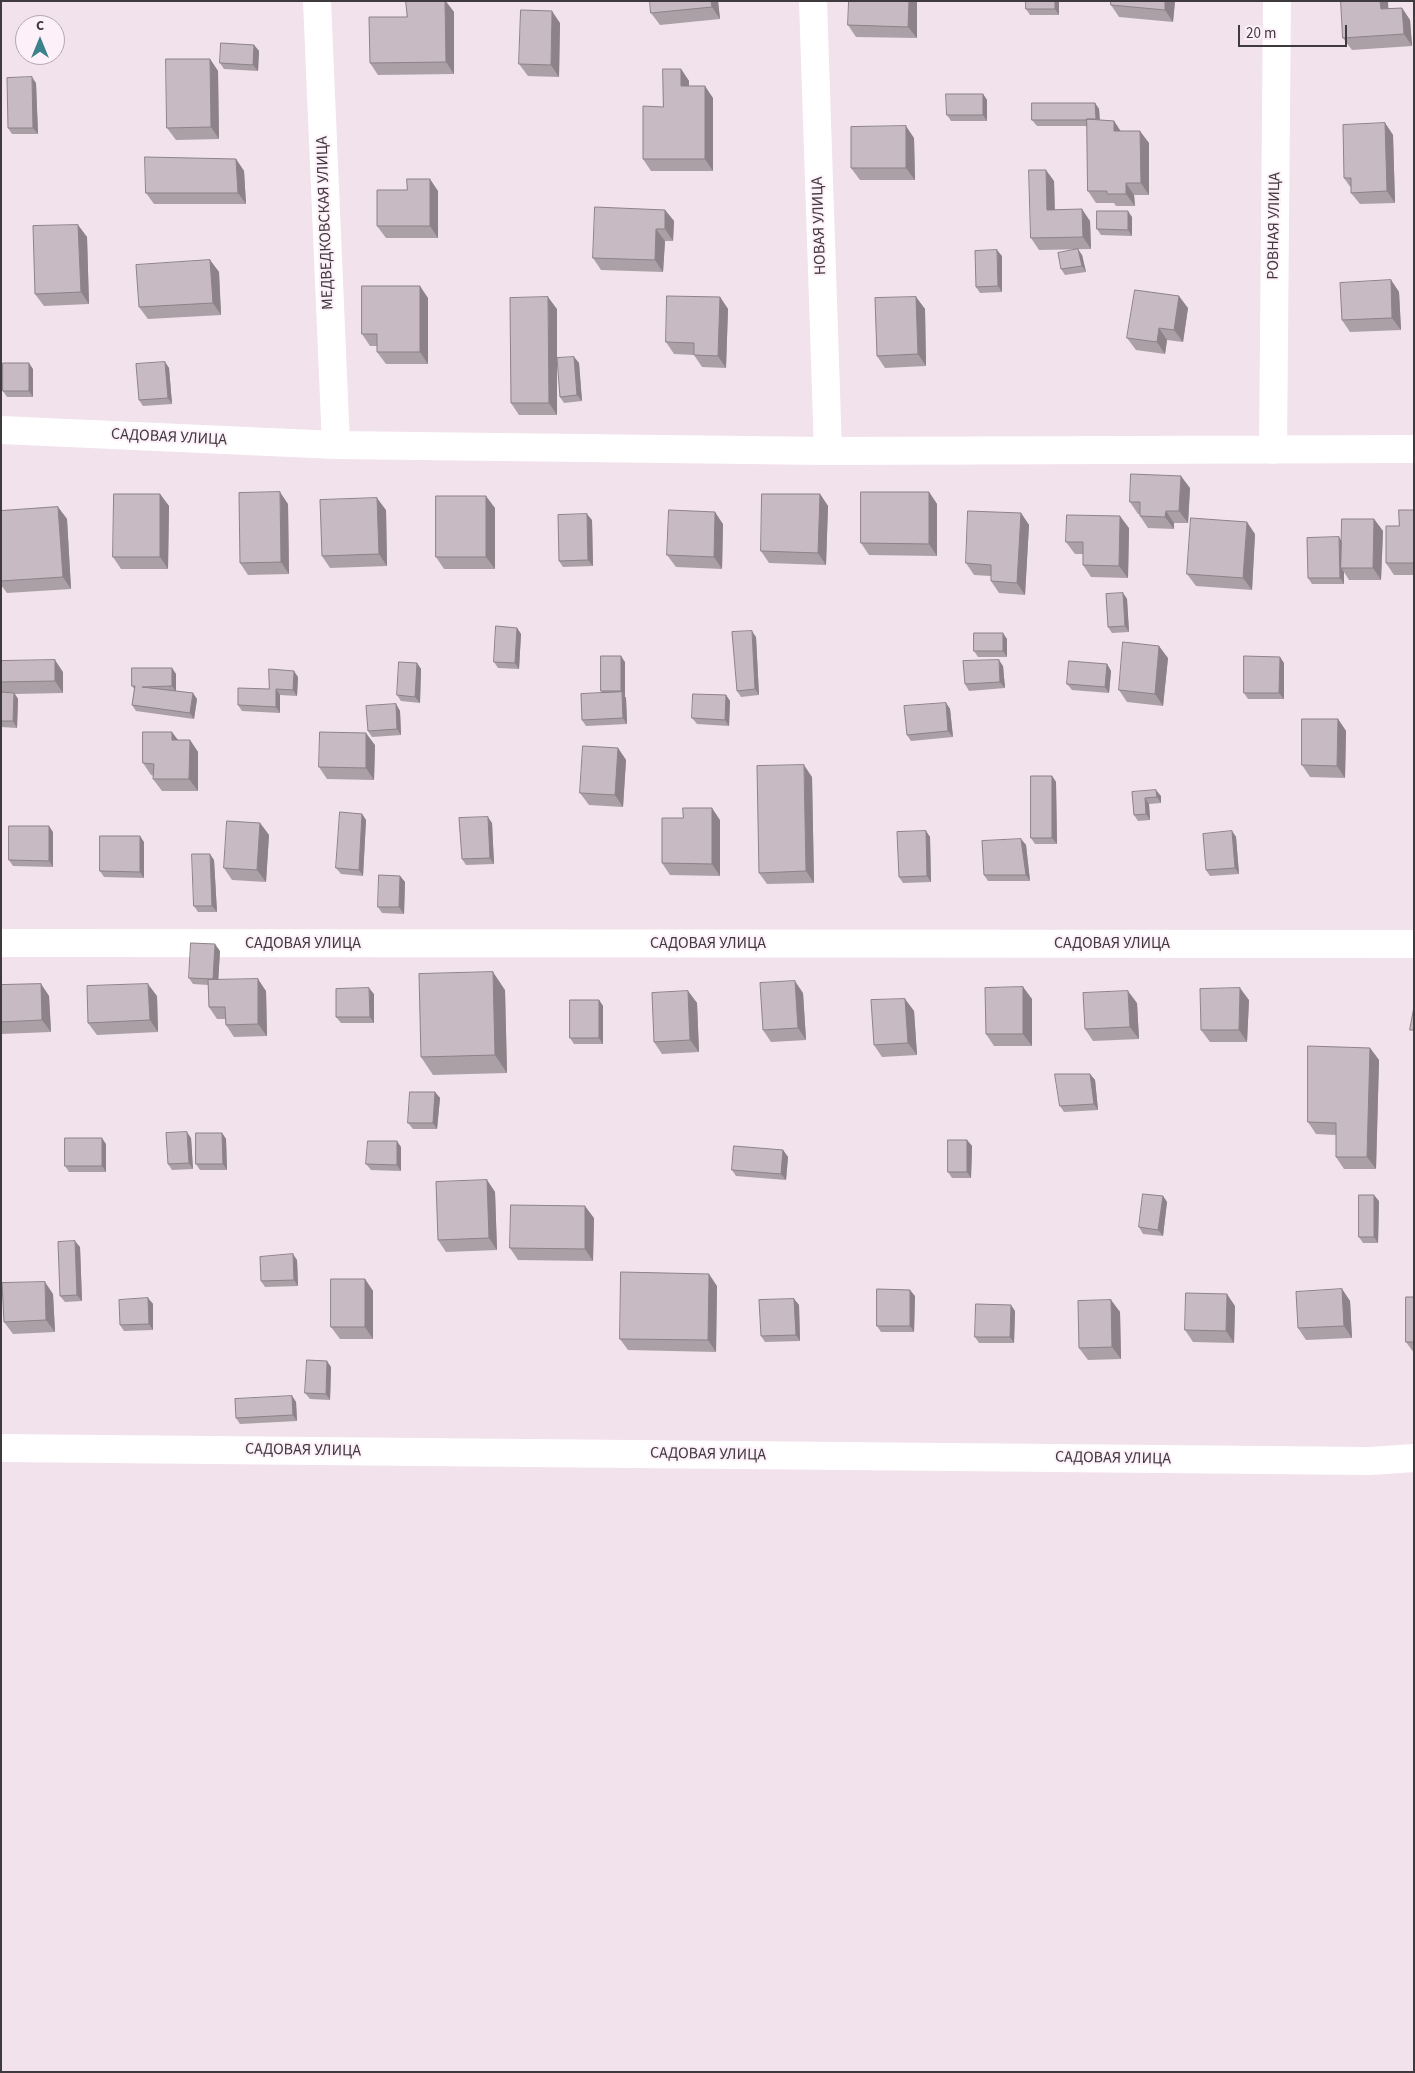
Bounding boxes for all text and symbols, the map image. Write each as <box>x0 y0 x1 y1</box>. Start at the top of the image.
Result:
north arrow <box>15 15 65 65</box>
scale bar <box>1240 15 1349 47</box>
text: С <box>36 16 44 36</box>
text: 20 m <box>1246 23 1276 44</box>
street label: МЕДВЕДКОВСКАЯ УЛИЦА <box>313 136 339 310</box>
street label: РОВНАЯ УЛИЦА <box>1264 172 1286 280</box>
street label: НОВАЯ УЛИЦА <box>809 176 831 276</box>
street label: САДОВАЯ УЛИЦА <box>111 425 227 451</box>
street label: САДОВАЯ УЛИЦА <box>245 934 361 954</box>
street label: САДОВАЯ УЛИЦА <box>650 934 766 954</box>
street label: САДОВАЯ УЛИЦА <box>1054 934 1170 954</box>
street label: САДОВАЯ УЛИЦА <box>245 1440 361 1462</box>
street label: САДОВАЯ УЛИЦА <box>650 1444 766 1466</box>
street label: САДОВАЯ УЛИЦА <box>1055 1448 1171 1470</box>

